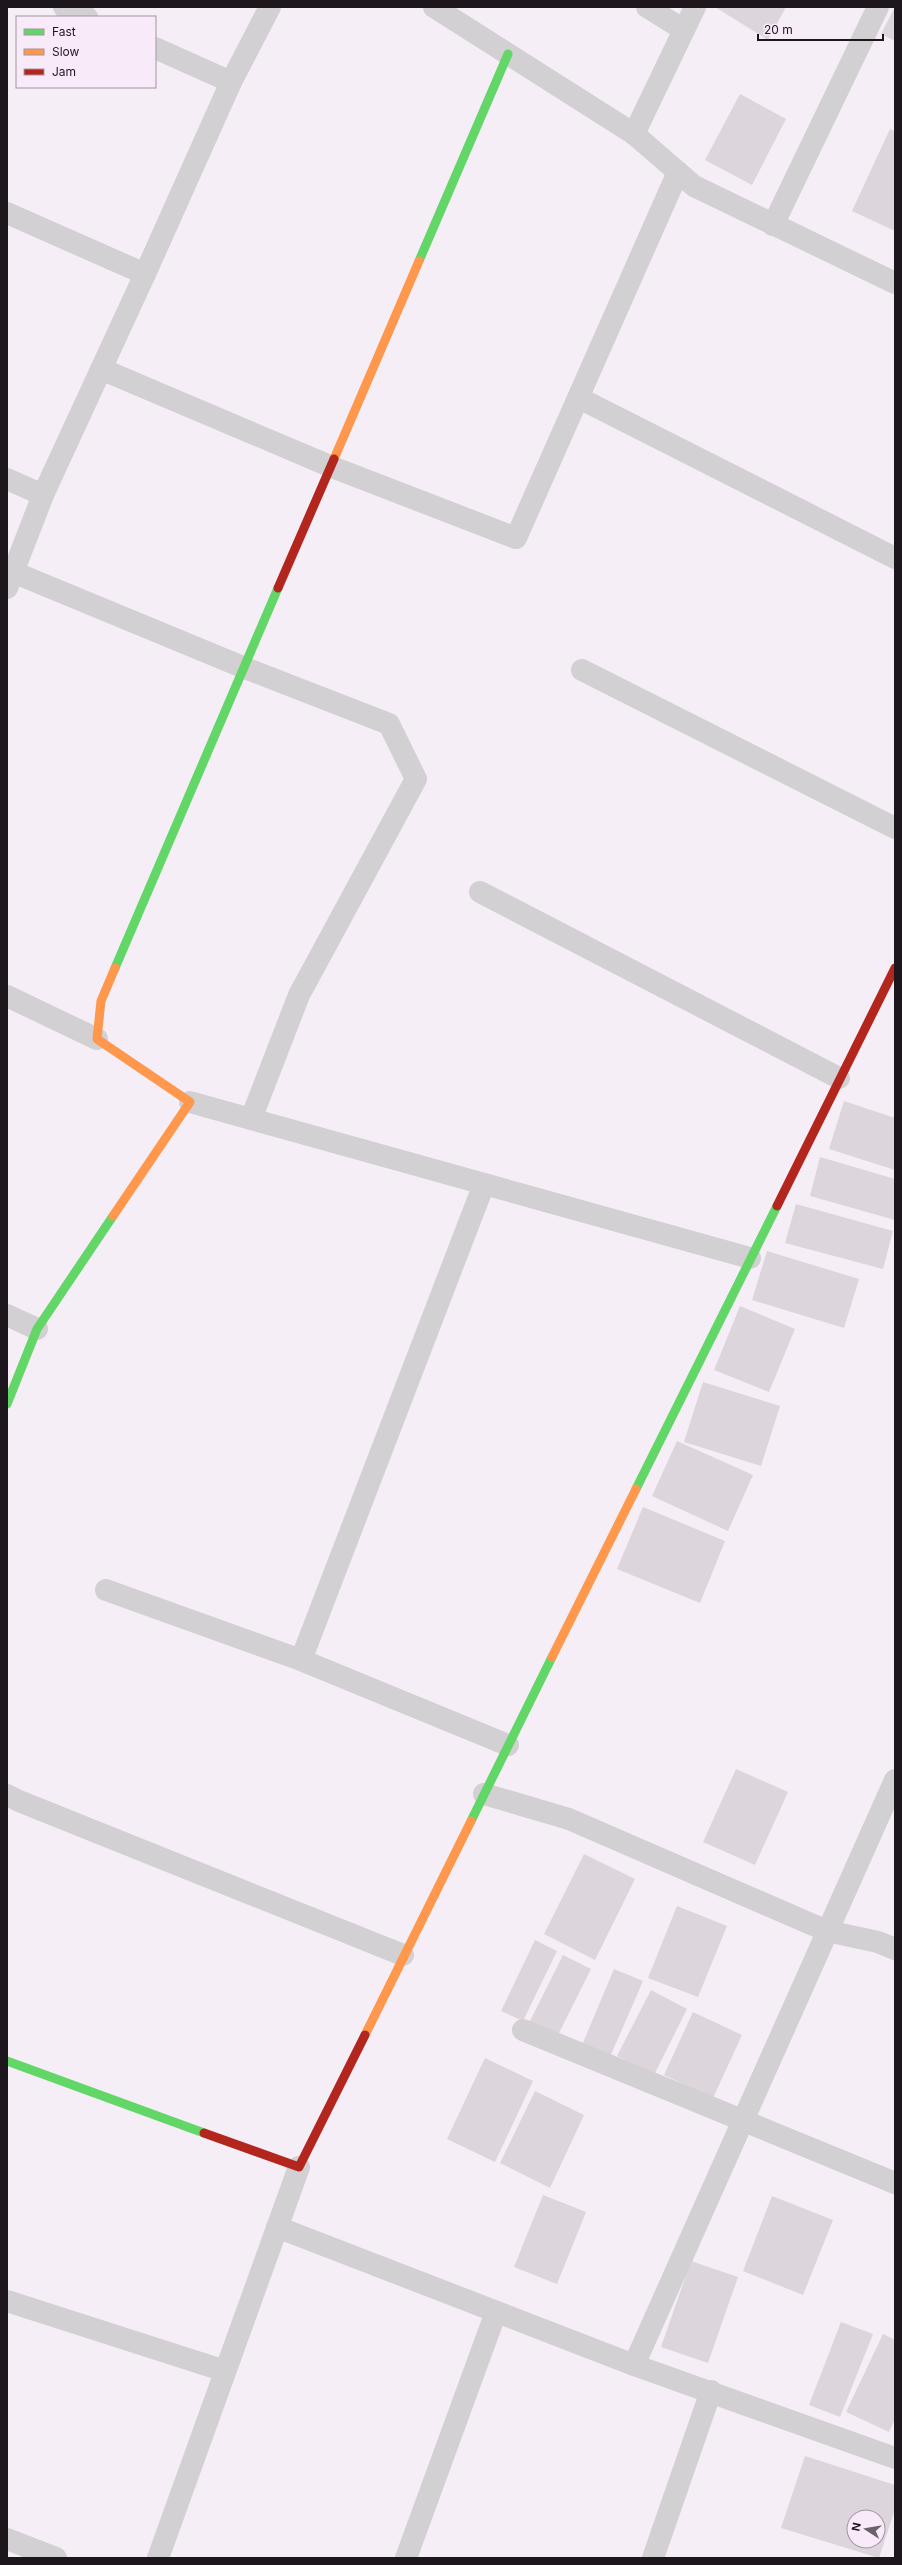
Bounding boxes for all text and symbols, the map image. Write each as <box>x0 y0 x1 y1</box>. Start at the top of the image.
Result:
legend <box>16 16 156 88</box>
scale bar <box>758 16 883 42</box>
text: 20 m <box>764 22 793 37</box>
text: Fast <box>52 24 76 39</box>
text: Slow <box>52 44 80 59</box>
text: Jam <box>52 64 76 79</box>
north arrow <box>846 2509 886 2549</box>
text: N <box>848 2521 864 2532</box>

